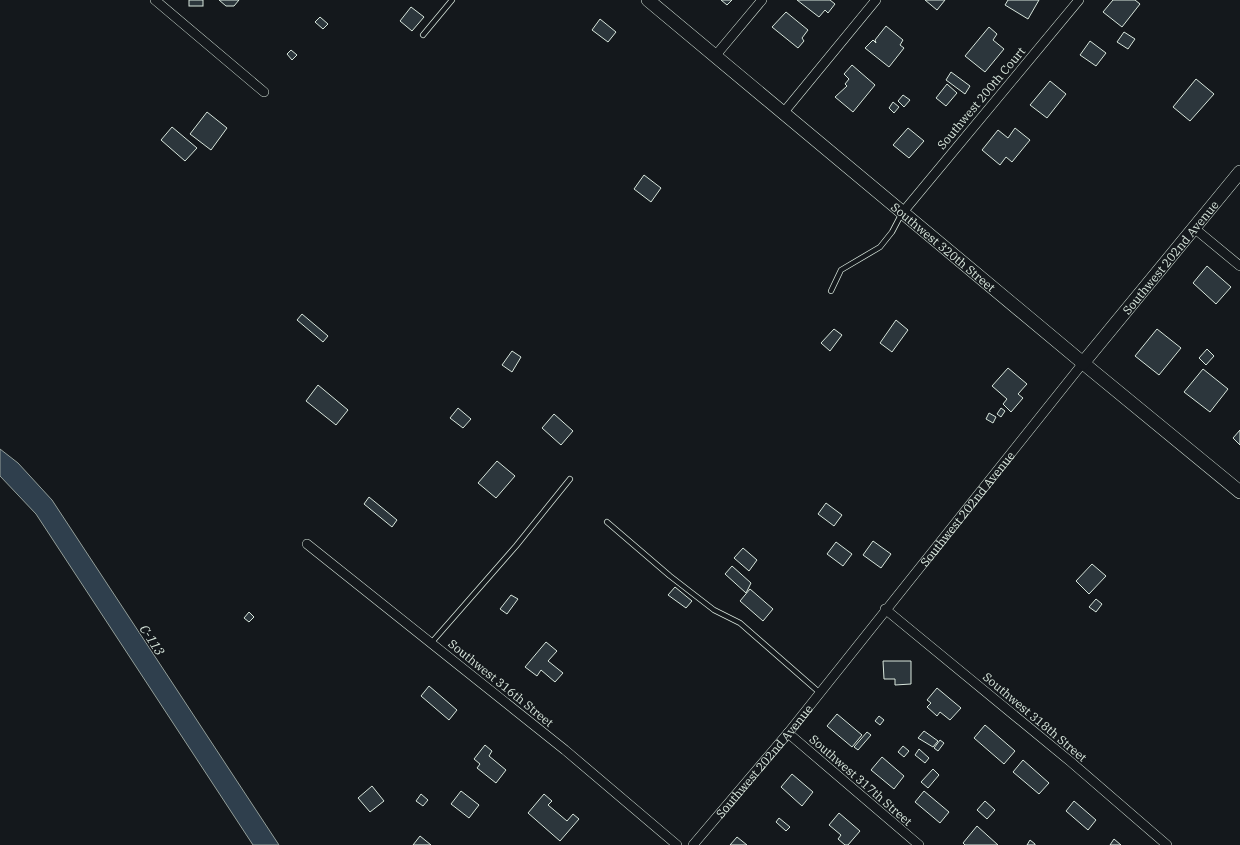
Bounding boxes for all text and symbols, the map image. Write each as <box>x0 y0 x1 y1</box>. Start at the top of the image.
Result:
street label: Southwest 200th Court <box>934 44 1028 152</box>
street label: Southwest 202nd Avenue <box>1119 197 1221 317</box>
street label: Southwest 320th Street <box>888 199 999 295</box>
street label: Southwest 202nd Avenue <box>917 448 1017 569</box>
water label: C-113 <box>136 621 168 659</box>
street label: Southwest 316th Street <box>445 636 557 730</box>
street label: Southwest 318th Street <box>980 669 1090 765</box>
street label: Southwest 202nd Avenue <box>712 701 815 820</box>
street label: Southwest 317th Street <box>807 731 915 829</box>

